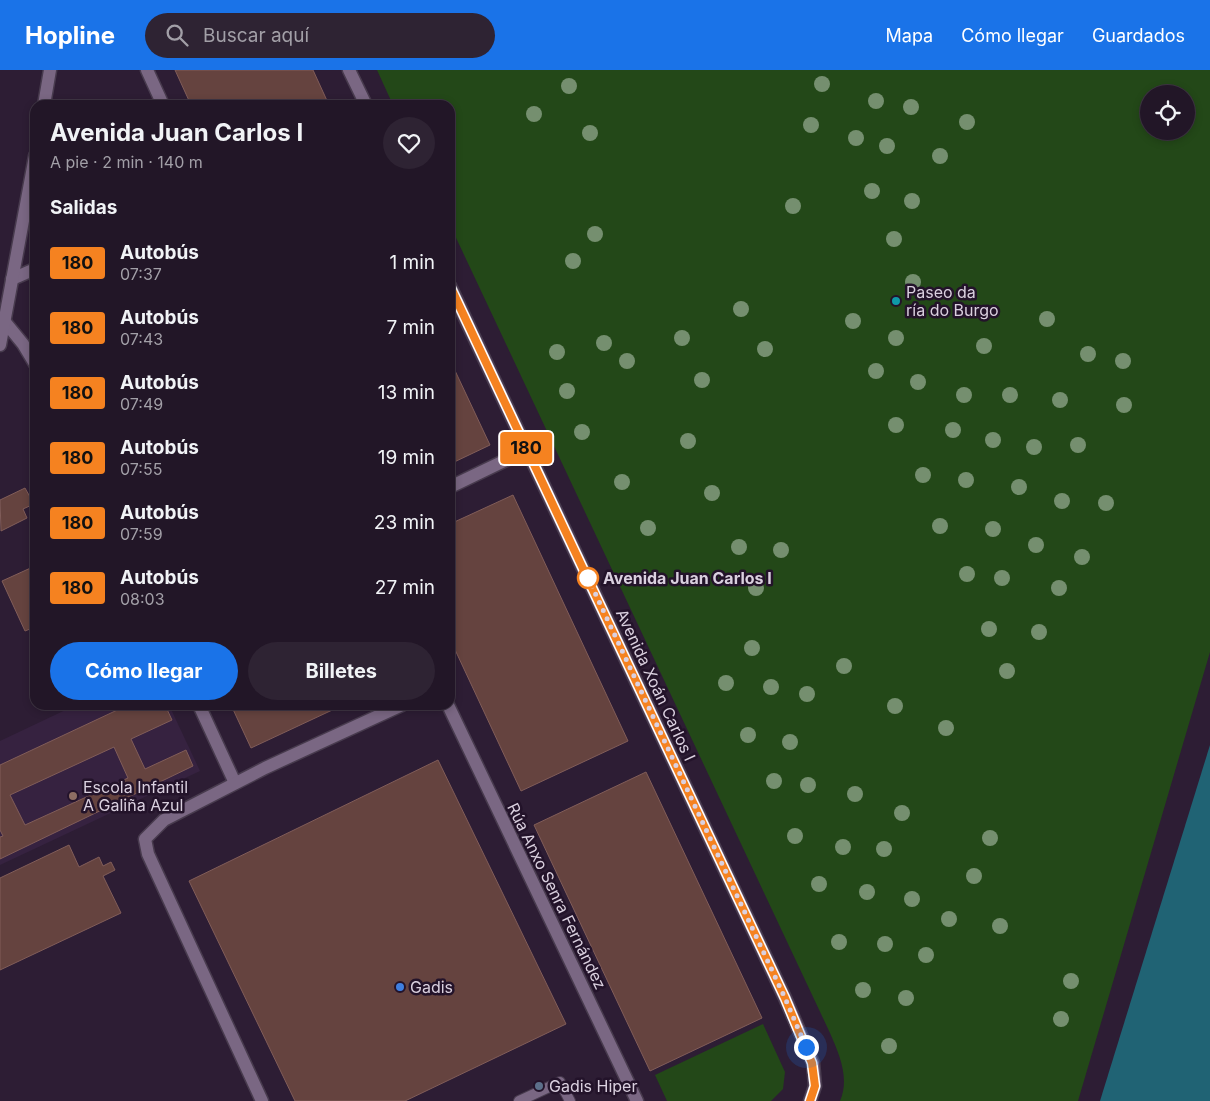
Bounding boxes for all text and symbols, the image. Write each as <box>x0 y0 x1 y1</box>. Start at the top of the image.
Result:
search box <box>145 13 495 58</box>
text: Hopline <box>25 21 115 50</box>
icon: search <box>163 21 191 49</box>
text: Buscar aquí <box>203 24 309 47</box>
text: Mapa <box>886 25 933 46</box>
text: Cómo llegar <box>961 25 1064 46</box>
text: Guardados <box>1092 25 1185 46</box>
map controls <box>1140 85 1195 140</box>
button: locate <box>1140 85 1195 140</box>
button: heart <box>383 117 435 169</box>
text: Avenida Juan Carlos I <box>50 118 303 147</box>
text: A pie · 2 min · 140 m <box>50 152 203 172</box>
text: Salidas <box>50 196 117 219</box>
text: Autobús <box>120 241 199 264</box>
text: 1 min <box>389 251 435 274</box>
text: 180 <box>62 252 93 273</box>
text: 07:37 <box>120 264 162 284</box>
place label: Paseo da ría do Burgo <box>906 282 999 320</box>
marker: Paseo da ría do Burgo <box>890 295 902 307</box>
text: Autobús <box>120 306 199 329</box>
text: 7 min <box>386 316 435 339</box>
text: 180 <box>62 317 93 338</box>
text: 07:43 <box>120 329 163 349</box>
text: Autobús <box>120 371 199 394</box>
text: 13 min <box>378 381 435 404</box>
text: 180 <box>62 382 93 403</box>
text: 07:49 <box>120 394 163 414</box>
line badge: 180 <box>497 432 555 464</box>
text: Autobús <box>120 436 199 459</box>
text: 180 <box>510 437 542 458</box>
text: 19 min <box>378 446 435 469</box>
text: 180 <box>62 447 93 468</box>
text: 07:55 <box>120 459 162 479</box>
text: Autobús <box>120 501 199 524</box>
text: 23 min <box>374 511 435 534</box>
text: 180 <box>62 512 93 533</box>
text: 07:59 <box>120 524 163 544</box>
text: Autobús <box>120 566 199 589</box>
marker: Avenida Juan Carlos I <box>577 567 599 589</box>
place label: Avenida Juan Carlos I <box>603 568 772 588</box>
text: 27 min <box>375 576 435 599</box>
text: 180 <box>62 577 93 598</box>
text: 08:03 <box>120 589 165 609</box>
street label: Avenida Xoán Carlos I <box>612 606 700 764</box>
button: Cómo llegar <box>50 642 238 700</box>
button: Billetes <box>248 642 435 700</box>
place label: Escola Infantil A Galiña Azul <box>83 777 188 815</box>
marker: Escola Infantil A Galiña Azul <box>67 790 79 802</box>
street label: Rúa Anxo Senra Fernández <box>503 800 611 992</box>
place label: Gadis <box>410 977 453 997</box>
marker: Gadis <box>394 981 406 993</box>
your location <box>794 1035 819 1060</box>
place label: Gadis Hiper <box>549 1076 637 1096</box>
marker: Gadis Hiper <box>533 1080 545 1092</box>

